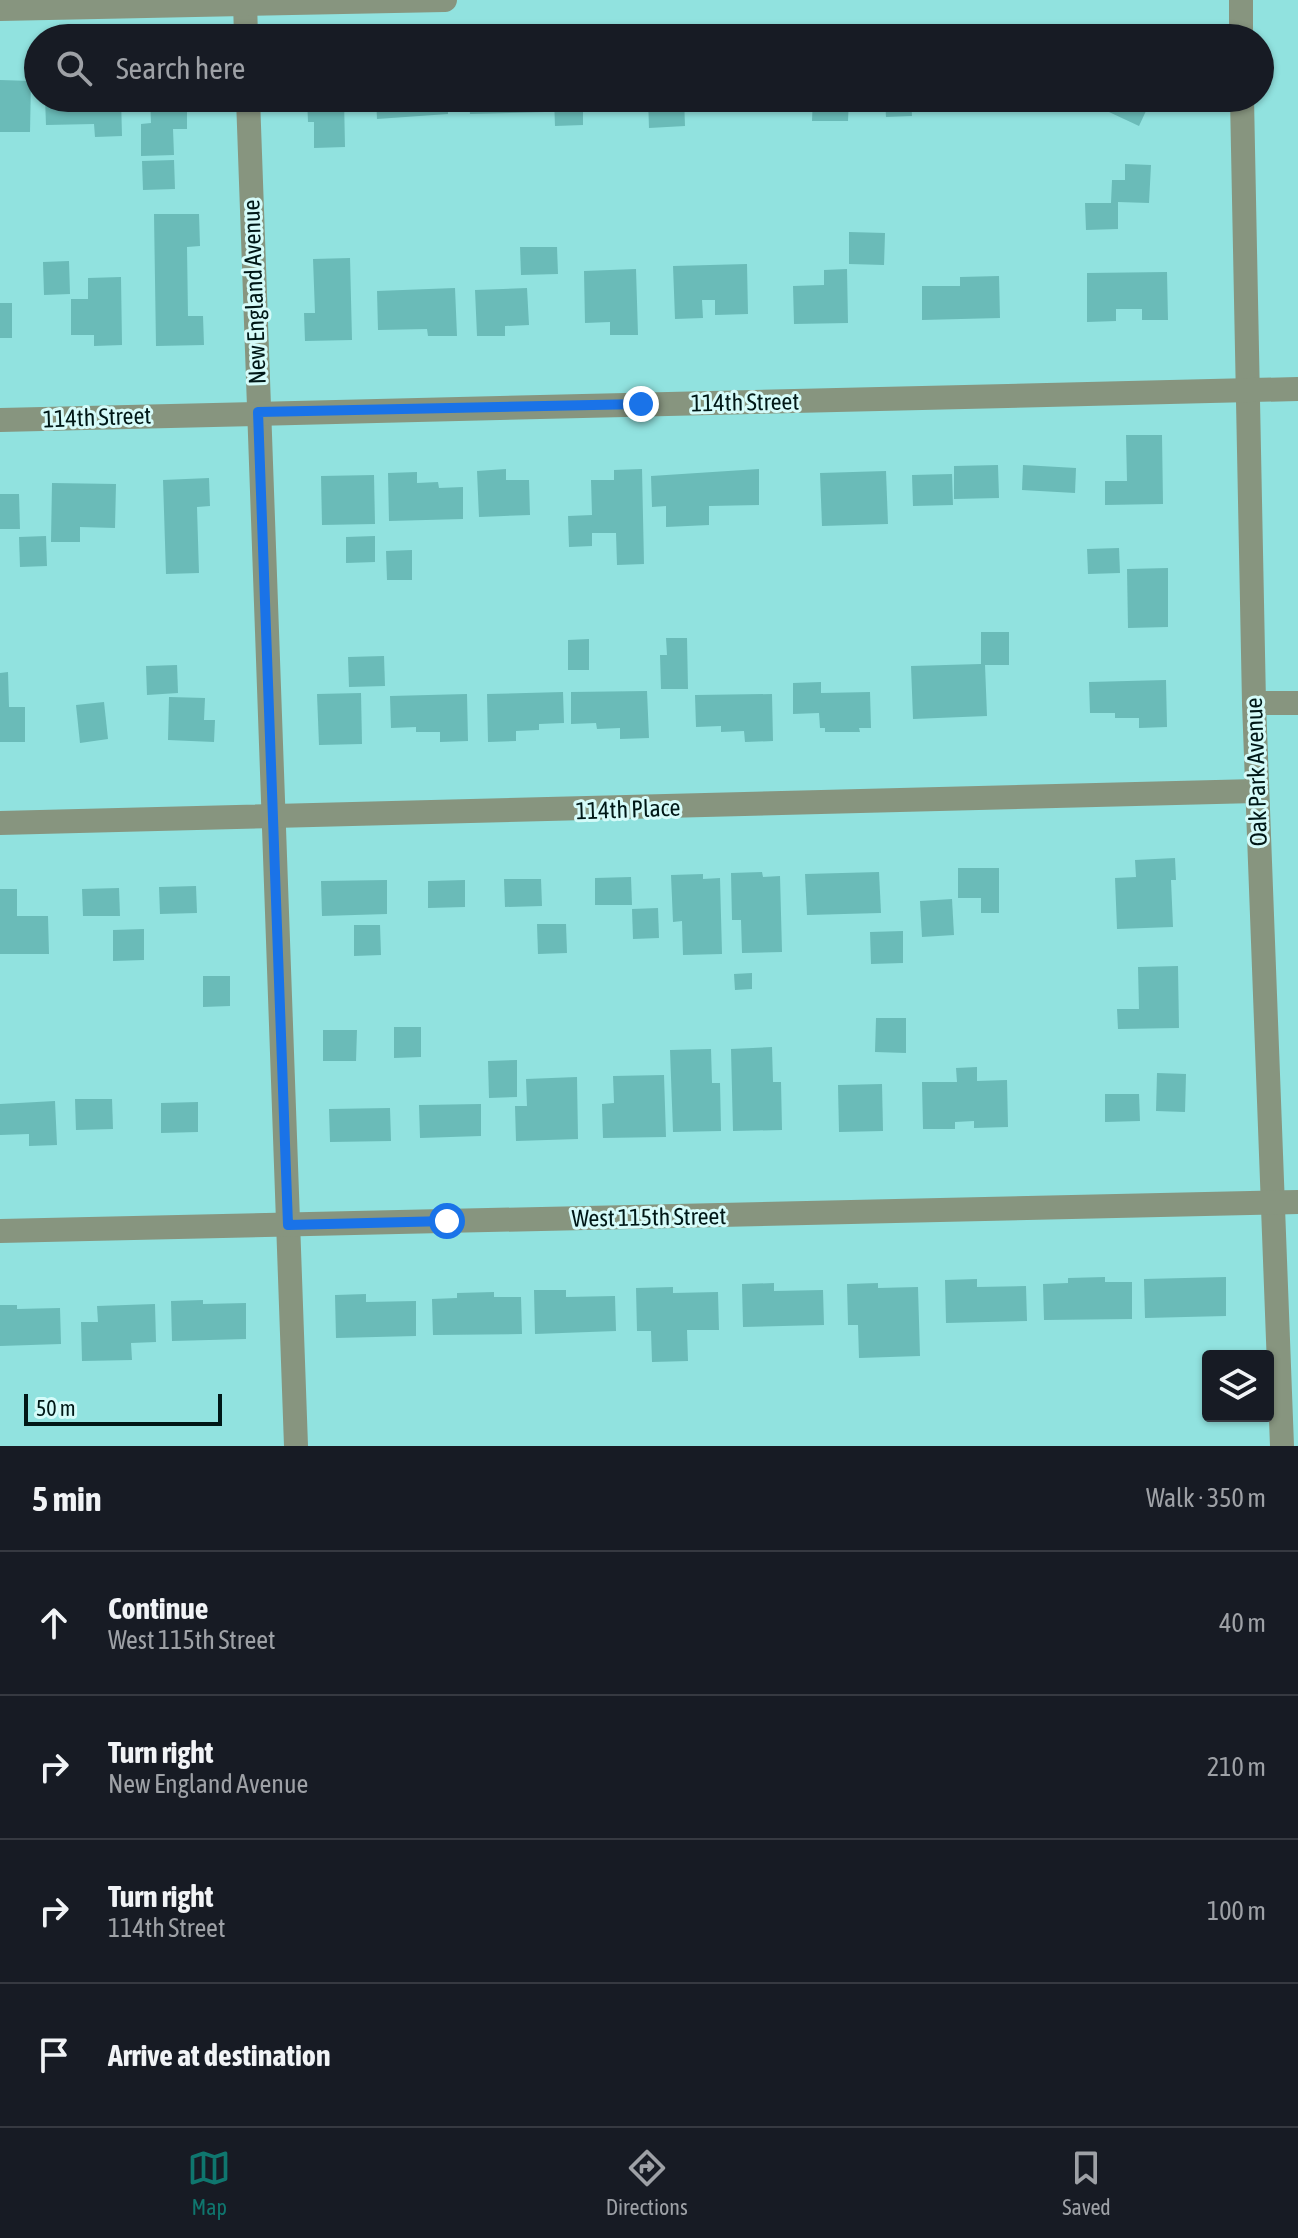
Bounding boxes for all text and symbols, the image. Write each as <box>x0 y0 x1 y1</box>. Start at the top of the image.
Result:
search box <box>24 24 1274 112</box>
icon: search <box>52 46 96 90</box>
text: Search here <box>116 51 245 85</box>
street label: New England Avenue <box>237 199 271 385</box>
route end <box>623 386 659 422</box>
street label: 114th Street <box>691 388 799 416</box>
street label: 114th Street <box>42 402 152 432</box>
street label: Oak Park Avenue <box>1240 697 1272 847</box>
street label: 114th Place <box>575 794 681 824</box>
street label: West 115th Street <box>571 1202 727 1232</box>
route start <box>429 1203 465 1239</box>
map controls <box>1202 1350 1274 1422</box>
button: layers <box>1202 1350 1274 1422</box>
scale bar <box>24 1390 222 1426</box>
text: 50 m <box>36 1395 76 1421</box>
text: 5 min <box>32 1479 101 1518</box>
text: Walk · 350 m <box>1146 1483 1266 1513</box>
text: Continue <box>108 1591 208 1625</box>
icon: ahead <box>32 1601 76 1645</box>
text: 40 m <box>1219 1608 1266 1638</box>
text: West 115th Street <box>108 1625 275 1655</box>
text: Turn right <box>108 1735 214 1769</box>
icon: right <box>32 1745 76 1789</box>
text: 210 m <box>1207 1752 1266 1782</box>
text: New England Avenue <box>108 1769 308 1799</box>
text: Turn right <box>108 1879 214 1913</box>
icon: right <box>32 1889 76 1933</box>
text: 100 m <box>1207 1896 1266 1926</box>
text: 114th Street <box>108 1913 225 1943</box>
icon: arrive <box>32 2033 76 2077</box>
text: Arrive at destination <box>108 2038 330 2072</box>
tab: Map <box>187 2146 231 2220</box>
tab: Directions <box>606 2146 688 2220</box>
tab: Saved <box>1062 2146 1111 2220</box>

